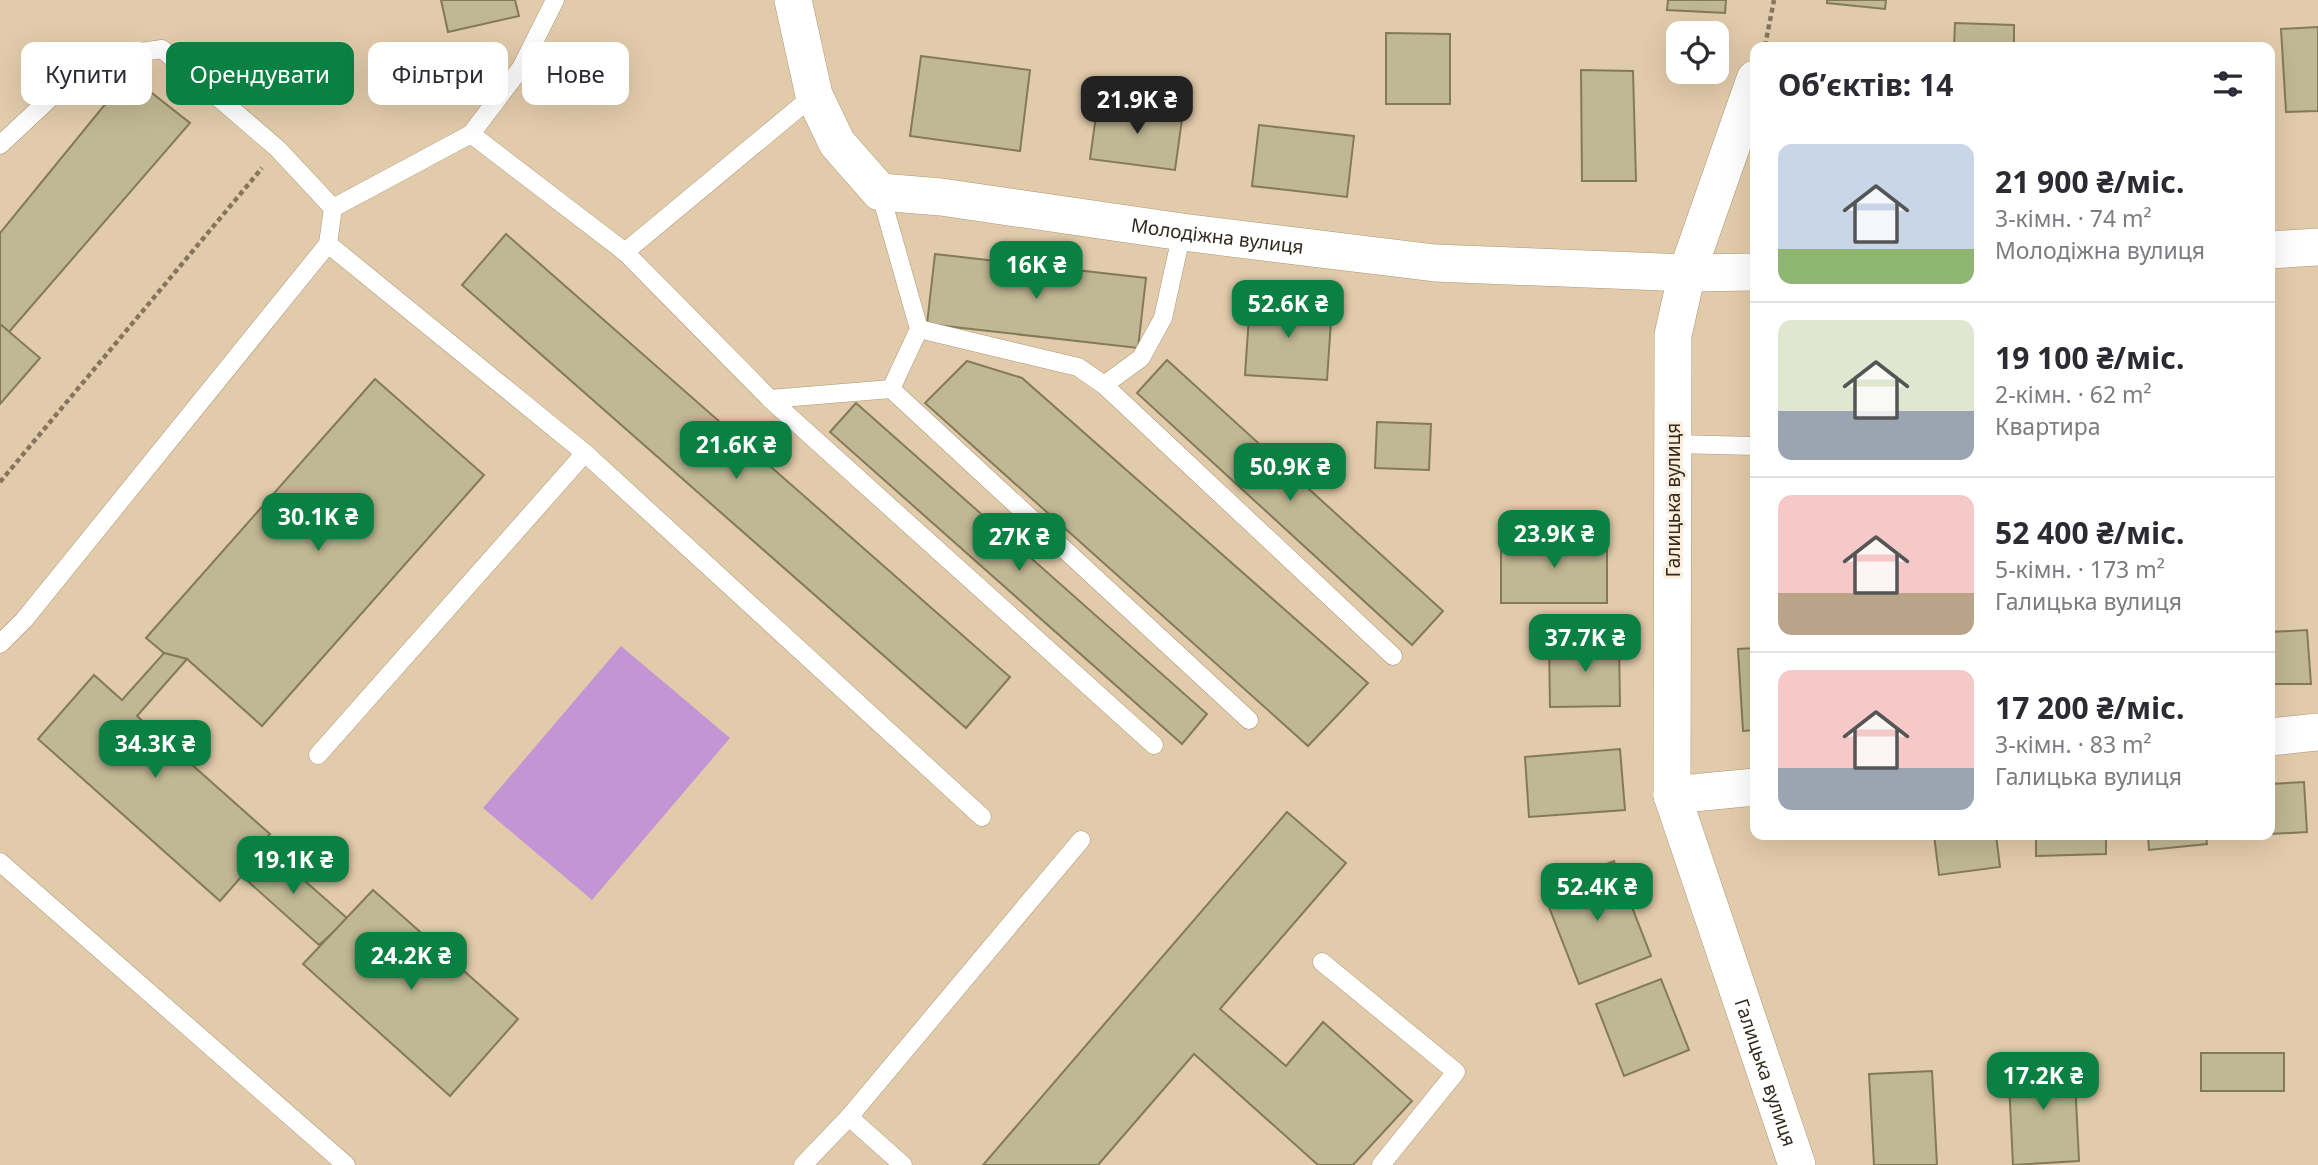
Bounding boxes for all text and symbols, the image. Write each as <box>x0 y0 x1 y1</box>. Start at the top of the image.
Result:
map controls <box>1666 21 1729 84</box>
button: locate <box>1666 21 1729 84</box>
chip: Купити <box>21 42 152 105</box>
chip: Орендувати <box>166 42 354 105</box>
chip: Фільтри <box>368 42 508 105</box>
chip: Нове <box>522 42 629 105</box>
text: Об’єктів: 14 <box>1778 64 1953 105</box>
icon: filters <box>2209 65 2247 103</box>
pin: 21.9K ₴ <box>1072 76 1202 136</box>
text: 21.9K ₴ <box>1097 83 1177 115</box>
text: 21 900 ₴/міс. <box>1995 161 2185 202</box>
icon: home <box>1834 172 1918 256</box>
text: 3-кімн. · 74 m² <box>1995 202 2152 234</box>
street label: Молодіжна вулиця <box>1129 212 1305 260</box>
text: Молодіжна вулиця <box>1995 234 2205 266</box>
pin: 16K ₴ <box>987 242 1085 301</box>
text: 16K ₴ <box>1006 248 1066 280</box>
pin: 52.6K ₴ <box>1223 280 1353 340</box>
text: 52.6K ₴ <box>1248 287 1328 319</box>
text: 19 100 ₴/міс. <box>1995 337 2185 378</box>
icon: home <box>1834 348 1918 432</box>
text: 2-кімн. · 62 m² <box>1995 378 2152 410</box>
text: Квартира <box>1995 410 2101 442</box>
pin: 21.6K ₴ <box>671 421 801 481</box>
street label: Галицька вулиця <box>1660 423 1686 577</box>
text: 21.6K ₴ <box>696 428 776 460</box>
pin: 50.9K ₴ <box>1225 444 1355 503</box>
text: 50.9K ₴ <box>1250 450 1330 482</box>
pin: 30.1K ₴ <box>253 494 383 553</box>
text: 30.1K ₴ <box>278 500 358 532</box>
pin: 23.9K ₴ <box>1489 510 1619 570</box>
text: 52 400 ₴/міс. <box>1995 512 2185 553</box>
pin: 27K ₴ <box>970 514 1068 573</box>
text: 23.9K ₴ <box>1514 517 1594 549</box>
text: 27K ₴ <box>989 520 1049 552</box>
icon: home <box>1834 523 1918 607</box>
text: 5-кімн. · 173 m² <box>1995 553 2165 585</box>
text: Галицька вулиця <box>1995 585 2182 617</box>
pin: 37.7K ₴ <box>1520 614 1650 674</box>
text: 37.7K ₴ <box>1545 621 1625 653</box>
text: 17 200 ₴/міс. <box>1995 687 2185 728</box>
icon: home <box>1834 698 1918 782</box>
pin: 34.3K ₴ <box>90 720 220 780</box>
text: 34.3K ₴ <box>115 727 195 759</box>
text: 3-кімн. · 83 m² <box>1995 728 2152 760</box>
text: Галицька вулиця <box>1995 760 2182 792</box>
pin: 19.1K ₴ <box>228 836 358 896</box>
text: 19.1K ₴ <box>253 843 333 875</box>
pin: 52.4K ₴ <box>1532 864 1662 923</box>
text: 52.4K ₴ <box>1557 870 1637 902</box>
pin: 24.2K ₴ <box>346 932 476 992</box>
text: 24.2K ₴ <box>371 939 451 971</box>
street label: Галицька вулиця <box>1729 995 1803 1150</box>
pin: 17.2K ₴ <box>1978 1052 2108 1112</box>
text: 17.2K ₴ <box>2003 1059 2083 1091</box>

